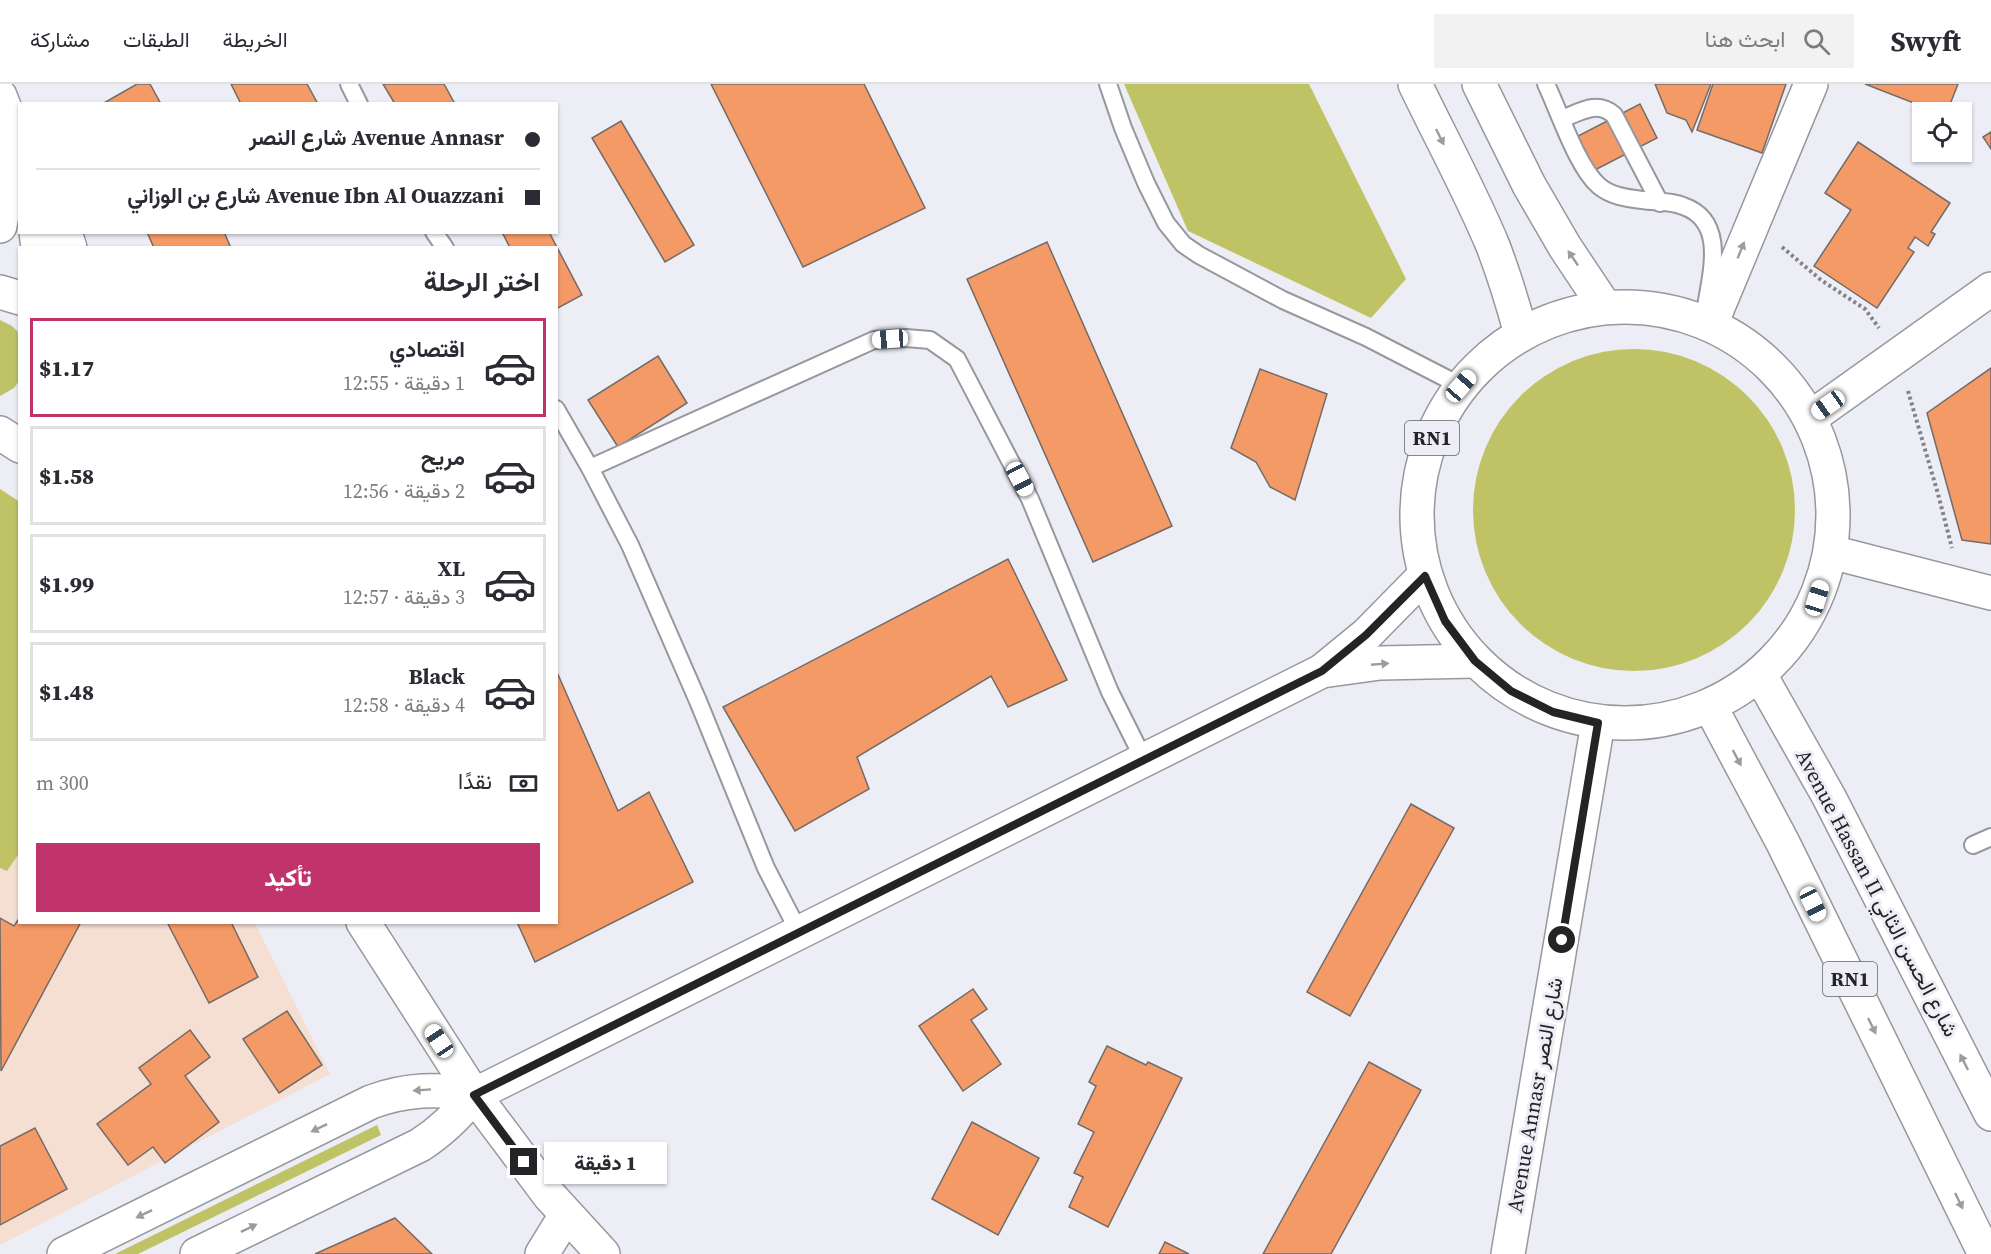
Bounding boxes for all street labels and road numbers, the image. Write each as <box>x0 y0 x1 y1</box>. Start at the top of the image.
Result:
road number: RN1 <box>1405 421 1459 455</box>
street label: Avenue Hassan II شارع الحسن الثاني <box>1786 744 1966 1043</box>
road number: RN1 <box>1823 962 1877 996</box>
street label: Avenue Annasr شارع النصر <box>1500 975 1569 1215</box>

